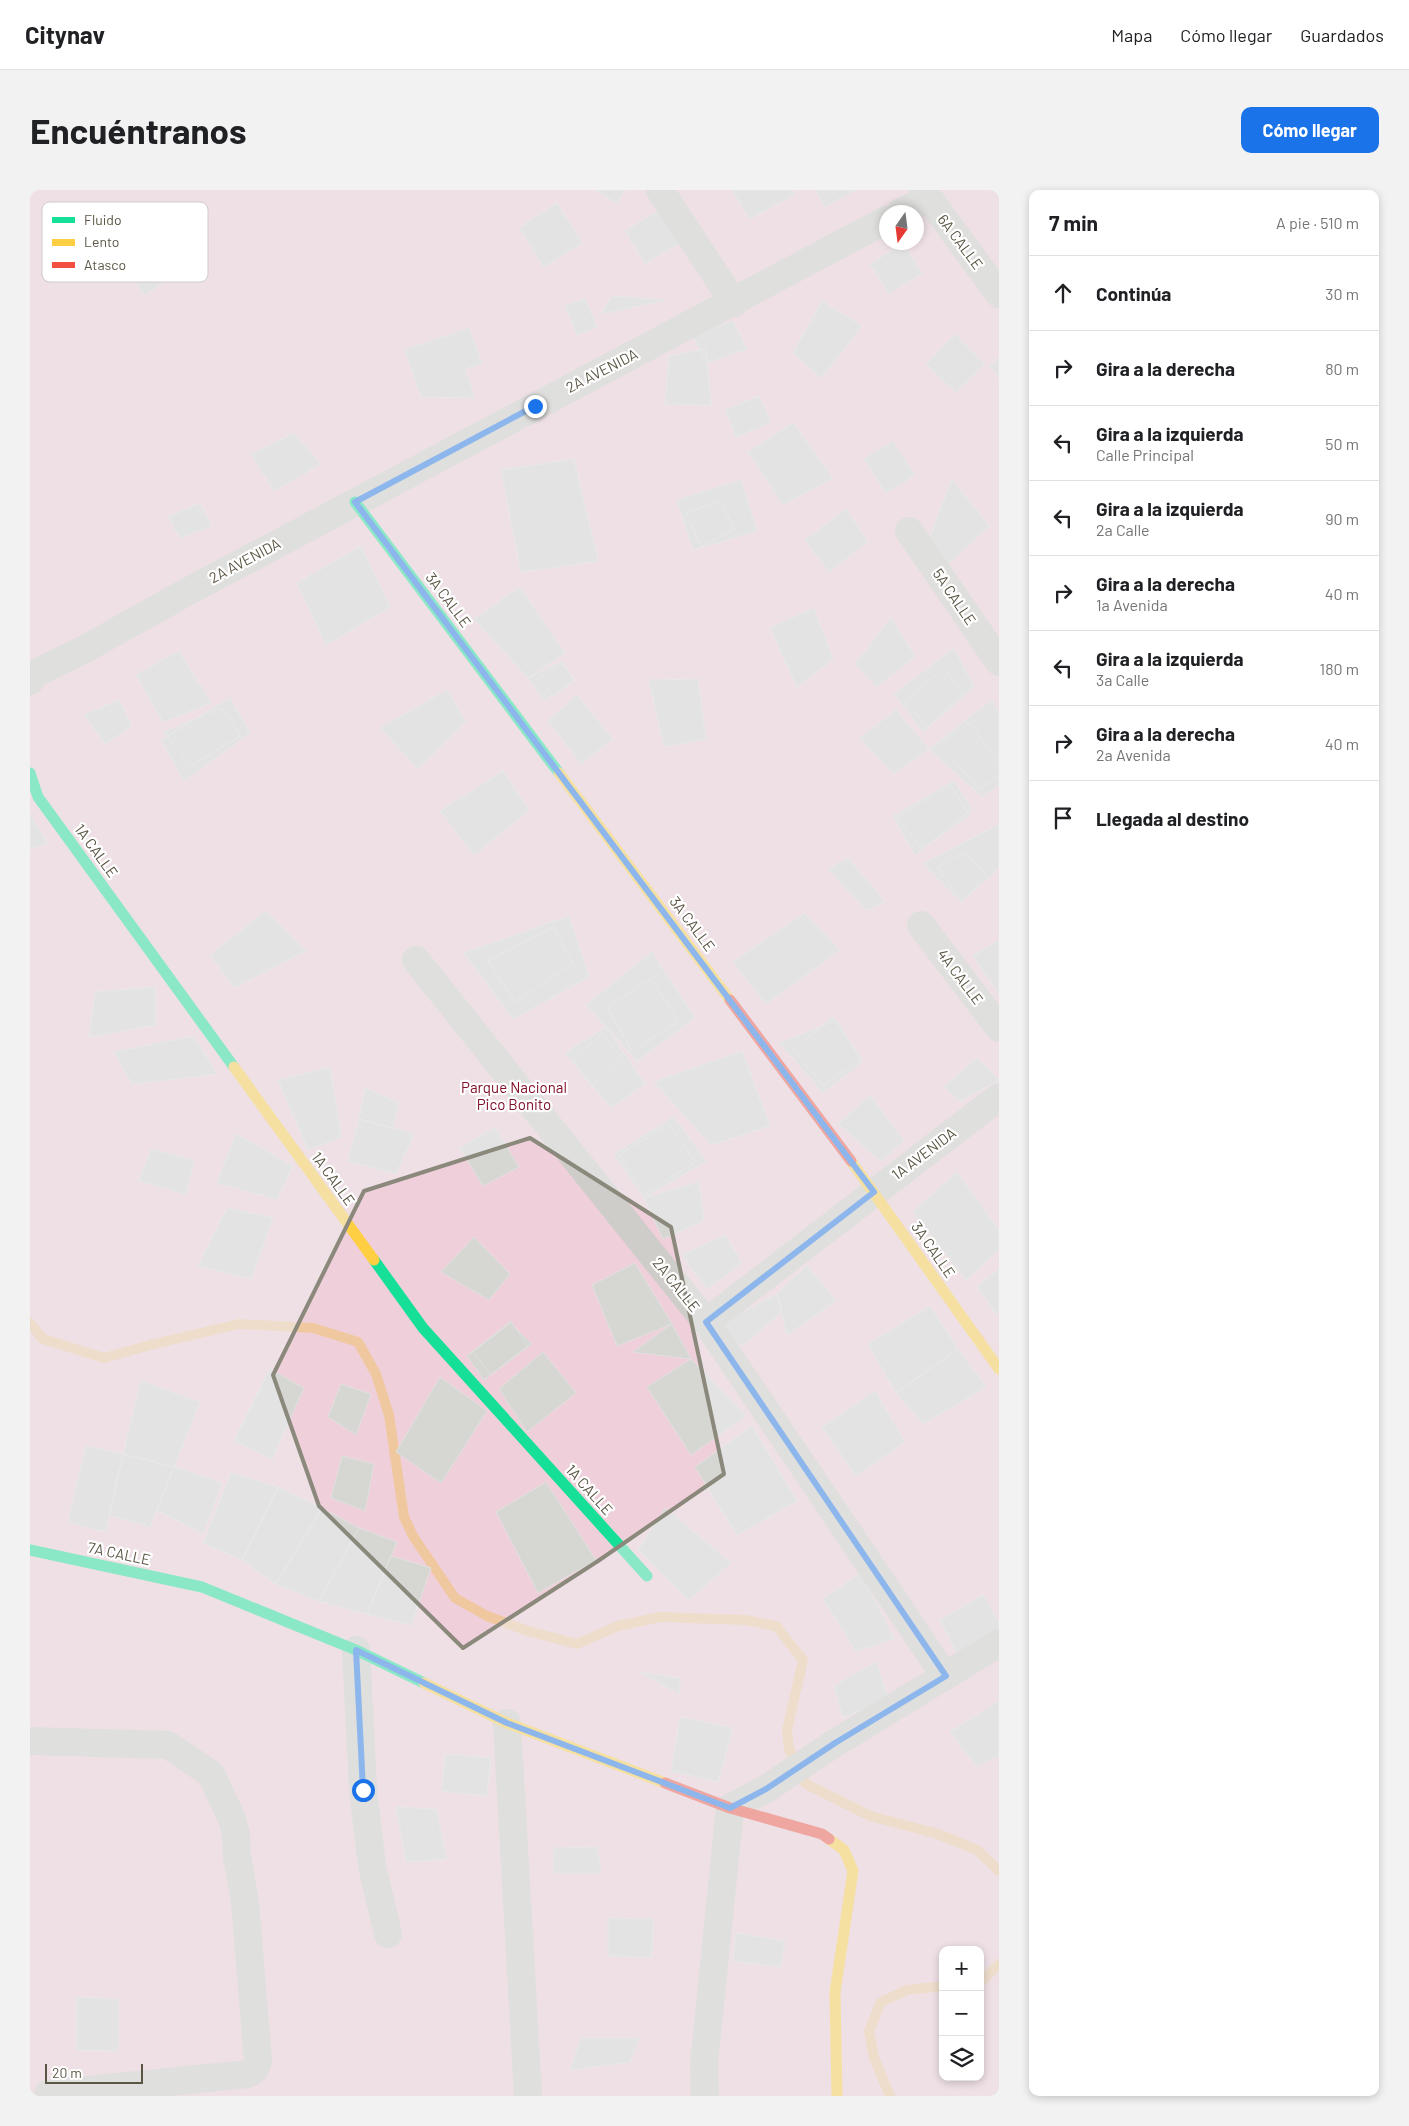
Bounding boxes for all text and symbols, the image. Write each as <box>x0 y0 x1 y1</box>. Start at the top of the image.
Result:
text: Citynav <box>25 20 105 49</box>
text: Mapa <box>1111 24 1152 46</box>
text: Cómo llegar <box>1180 24 1272 46</box>
text: Guardados <box>1300 24 1384 46</box>
button: Cómo llegar <box>1241 107 1379 153</box>
text: Encuéntranos <box>30 109 247 151</box>
legend <box>42 202 208 282</box>
north arrow <box>879 205 924 250</box>
street label: 6A CALLE <box>934 210 987 272</box>
text: 7 min <box>1049 210 1098 235</box>
text: Fluido <box>84 211 122 228</box>
text: A pie · 510 m <box>1276 213 1359 232</box>
text: Lento <box>84 233 119 250</box>
text: Atasco <box>84 256 126 273</box>
icon: ahead <box>1049 279 1077 307</box>
text: Continúa <box>1096 282 1171 305</box>
text: 30 m <box>1325 284 1359 303</box>
street label: 2A AVENIDA <box>563 344 641 396</box>
icon: right <box>1049 354 1077 382</box>
text: Gira a la derecha <box>1096 357 1235 380</box>
text: 80 m <box>1325 359 1359 378</box>
route end <box>524 395 547 418</box>
text: Gira a la izquierda <box>1096 422 1244 445</box>
icon: left <box>1049 429 1077 457</box>
text: 50 m <box>1325 434 1359 453</box>
text: Calle Principal <box>1096 445 1194 464</box>
text: Gira a la izquierda <box>1096 497 1244 520</box>
icon: left <box>1049 504 1077 532</box>
text: 90 m <box>1325 509 1359 528</box>
text: 2a Calle <box>1096 520 1150 539</box>
street label: 2A AVENIDA <box>206 534 283 586</box>
street label: 5A CALLE <box>929 565 980 628</box>
street label: 3A CALLE <box>422 568 475 630</box>
text: Gira a la derecha <box>1096 572 1235 595</box>
icon: right <box>1049 579 1077 607</box>
text: 40 m <box>1325 584 1359 603</box>
text: 1a Avenida <box>1096 595 1168 614</box>
text: Gira a la izquierda <box>1096 647 1244 670</box>
icon: left <box>1049 654 1077 682</box>
text: 180 m <box>1320 659 1359 678</box>
text: 3a Calle <box>1096 670 1149 689</box>
text: Gira a la derecha <box>1096 722 1235 745</box>
icon: right <box>1049 729 1077 757</box>
text: 40 m <box>1325 734 1359 753</box>
text: 2a Avenida <box>1096 745 1171 764</box>
icon: arrive <box>1049 804 1077 832</box>
text: Llegada al destino <box>1096 807 1249 830</box>
street label: 1A CALLE <box>71 820 122 881</box>
street label: 3A CALLE <box>666 892 719 954</box>
street label: 4A CALLE <box>934 945 987 1008</box>
park label: Parque Nacional Pico Bonito <box>461 1078 567 1113</box>
street label: 1A AVENIDA <box>888 1123 959 1183</box>
street label: 1A CALLE <box>308 1148 359 1209</box>
street label: 3A CALLE <box>908 1218 960 1281</box>
street label: 2A CALLE <box>649 1254 704 1315</box>
street label: 1A CALLE <box>562 1460 617 1518</box>
street label: 7A CALLE <box>86 1538 152 1568</box>
route start <box>352 1779 375 1802</box>
map controls <box>939 1946 984 2081</box>
button: + <box>939 1946 984 1991</box>
button: − <box>939 1991 984 2036</box>
button: layers <box>939 2036 984 2081</box>
scale bar <box>45 2061 142 2084</box>
text: 20 m <box>52 2064 82 2081</box>

